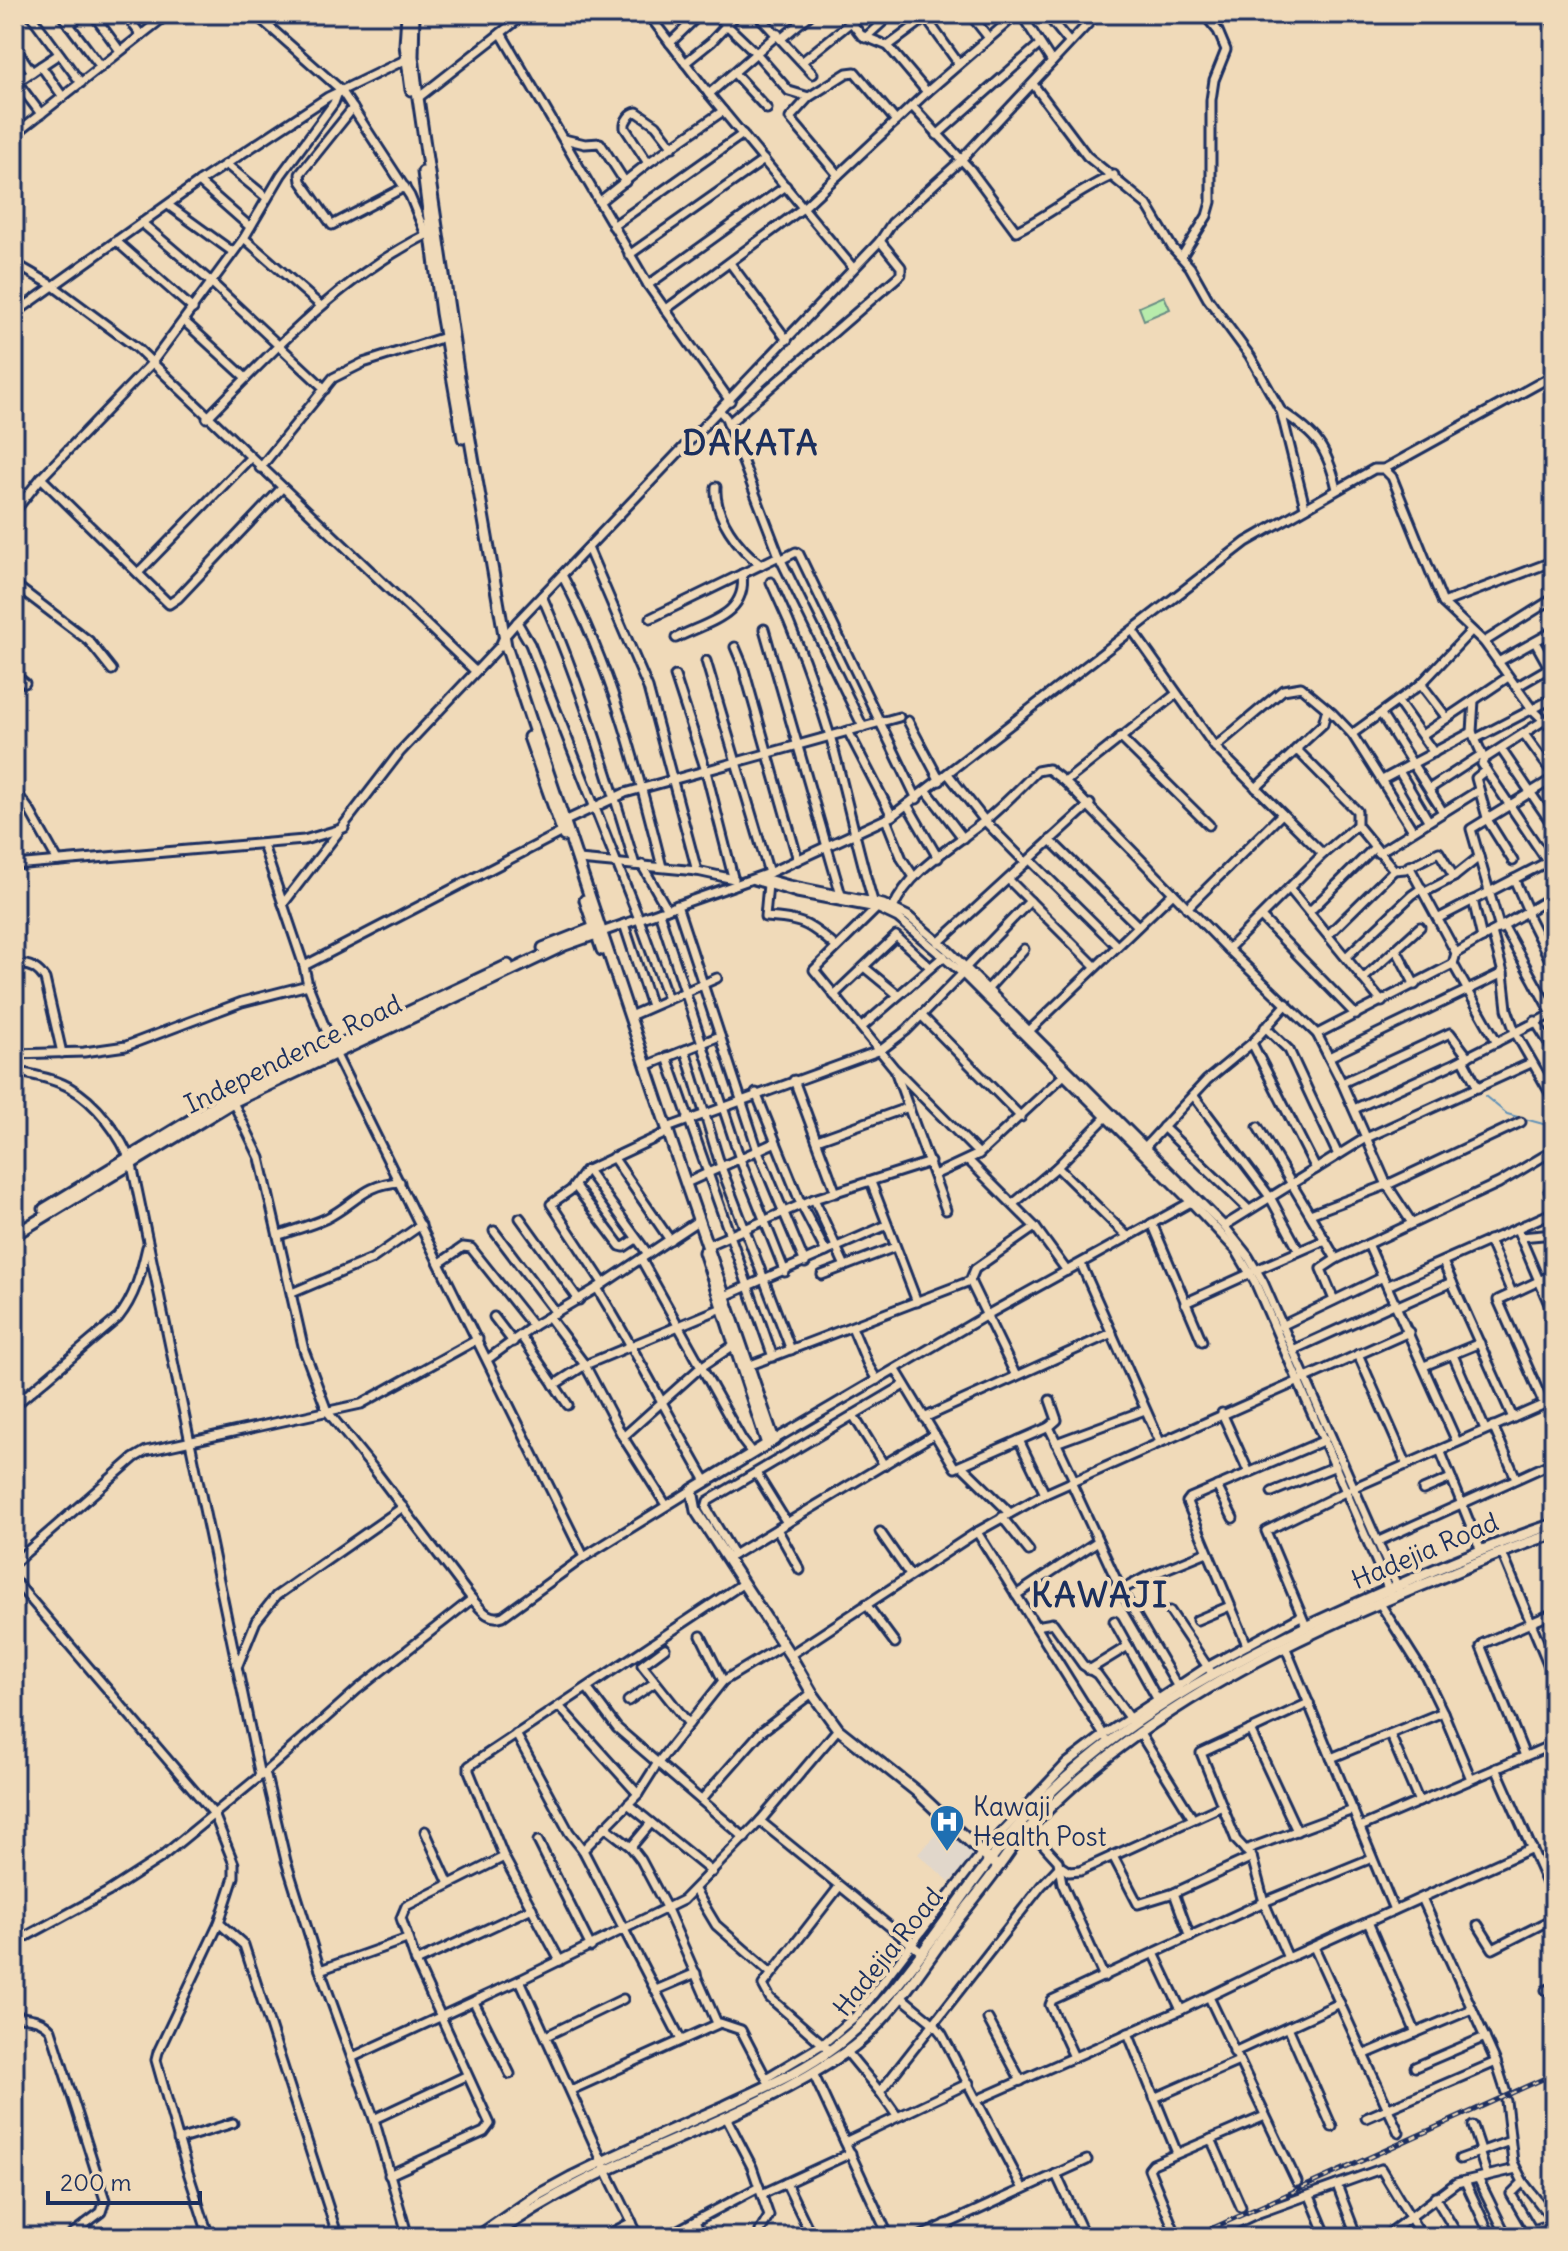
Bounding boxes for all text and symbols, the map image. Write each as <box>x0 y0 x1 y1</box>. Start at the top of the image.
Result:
district label: DAKATA <box>682 421 820 464</box>
street label: Independence Road <box>179 987 407 1120</box>
street label: Hadejia Road <box>1346 1505 1503 1596</box>
district label: KAWAJI <box>1031 1573 1169 1616</box>
place label: Kawaji Health Post <box>973 1790 1107 1853</box>
hospital icon: Kawaji Health Post <box>928 1803 966 1853</box>
street label: Hadejia Road <box>826 1881 950 2023</box>
scale bar <box>48 2155 200 2205</box>
text: 200 m <box>60 2167 132 2197</box>

